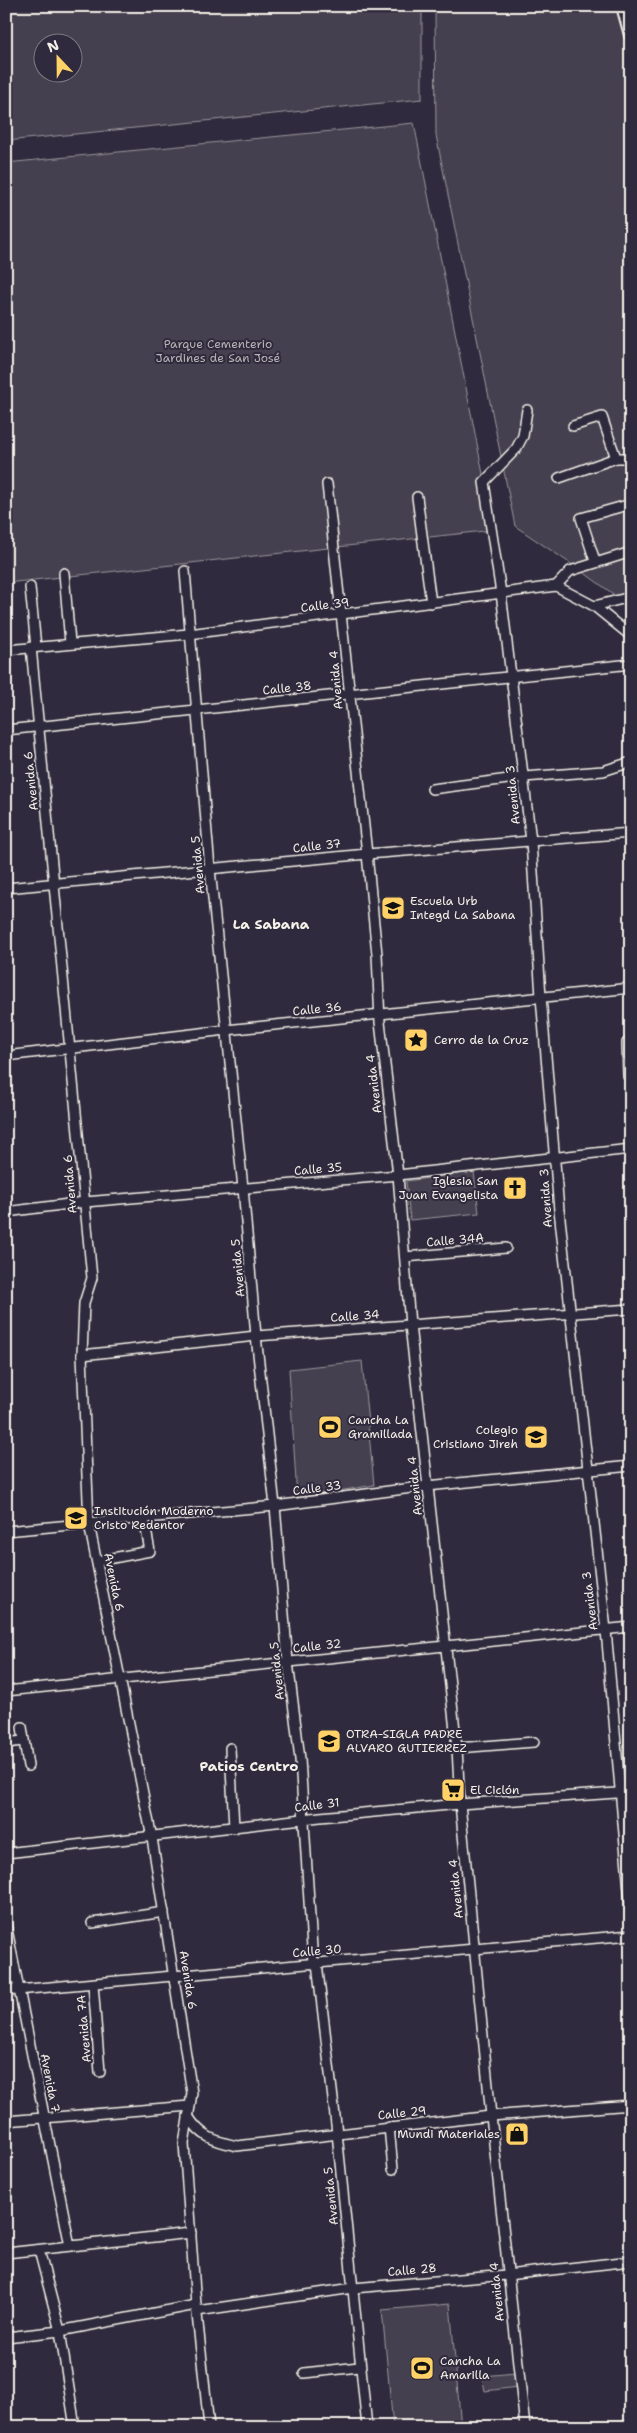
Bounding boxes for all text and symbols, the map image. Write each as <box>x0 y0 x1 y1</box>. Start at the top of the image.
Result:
north arrow <box>32 32 82 82</box>
text: N <box>45 36 62 56</box>
park label: Parque Cementerio Jardines de San José <box>156 336 281 366</box>
street label: Calle 39 <box>300 594 350 616</box>
street label: Avenida 4 <box>325 650 347 710</box>
street label: Calle 38 <box>262 677 312 699</box>
street label: Avenida 6 <box>20 751 42 811</box>
street label: Avenida 3 <box>502 765 524 825</box>
street label: Avenida 5 <box>187 835 209 895</box>
street label: Calle 37 <box>292 836 342 856</box>
place label: Escuela Urb Integd La Sabana <box>410 893 516 923</box>
school or university icon: Escuela Urb Integd La Sabana <box>380 895 406 921</box>
district label: La Sabana <box>233 915 310 933</box>
street label: Calle 36 <box>292 998 342 1020</box>
place icon: Cerro de la Cruz <box>403 1027 429 1053</box>
place label: Cerro de la Cruz <box>434 1032 529 1048</box>
street label: Avenida 4 <box>362 1053 386 1115</box>
street label: Avenida 6 <box>59 1154 81 1214</box>
street label: Calle 35 <box>293 1159 343 1179</box>
street label: Avenida 3 <box>536 1168 556 1228</box>
place label: Iglesia San Juan Evangelista <box>399 1173 499 1203</box>
church icon: Iglesia San Juan Evangelista <box>502 1175 528 1201</box>
street label: Calle 34A <box>426 1229 485 1250</box>
street label: Avenida 5 <box>227 1238 249 1298</box>
street label: Calle 34 <box>330 1306 380 1326</box>
place label: Cancha La Gramillada <box>348 1412 413 1442</box>
sports icon: Cancha La Gramillada <box>317 1414 343 1440</box>
place label: Colegio Cristiano Jireh <box>433 1422 518 1452</box>
school or university icon: Colegio Cristiano Jireh <box>523 1424 549 1450</box>
street label: Avenida 4 <box>404 1456 426 1516</box>
street label: Calle 33 <box>292 1477 342 1499</box>
place label: Institución Moderno Cristo Redentor <box>94 1503 214 1533</box>
school or university icon: Institución Moderno Cristo Redentor <box>63 1505 89 1531</box>
street label: Avenida 6 <box>100 1551 128 1613</box>
street label: Avenida 3 <box>578 1570 602 1632</box>
street label: Calle 32 <box>292 1636 342 1656</box>
street label: Avenida 5 <box>266 1641 288 1701</box>
place label: OTRA-SIGLA PADRE ALVARO GUTIERREZ <box>346 1726 467 1756</box>
school or university icon: OTRA-SIGLA PADRE ALVARO GUTIERREZ <box>316 1728 342 1754</box>
district label: Patios Centro <box>200 1757 298 1775</box>
supermarket icon: El Ciclón <box>440 1777 466 1803</box>
place label: El Ciclón <box>470 1782 519 1798</box>
street label: Calle 31 <box>294 1794 340 1816</box>
street label: Avenida 4 <box>445 1859 467 1919</box>
street label: Calle 30 <box>292 1941 342 1961</box>
street label: Avenida 6 <box>175 1949 201 2011</box>
street label: Avenida 7A <box>73 1994 95 2063</box>
street label: Avenida 7 <box>36 2052 64 2114</box>
street label: Calle 29 <box>377 2102 427 2124</box>
shop icon: Mundi Materiales <box>504 2121 530 2147</box>
place label: Mundi Materiales <box>397 2126 500 2142</box>
street label: Avenida 5 <box>320 2166 342 2226</box>
street label: Calle 28 <box>387 2260 437 2280</box>
street label: Avenida 4 <box>486 2262 508 2322</box>
place label: Cancha La Amarilla <box>440 2353 501 2383</box>
sports icon: Cancha La Amarilla <box>409 2355 435 2381</box>

